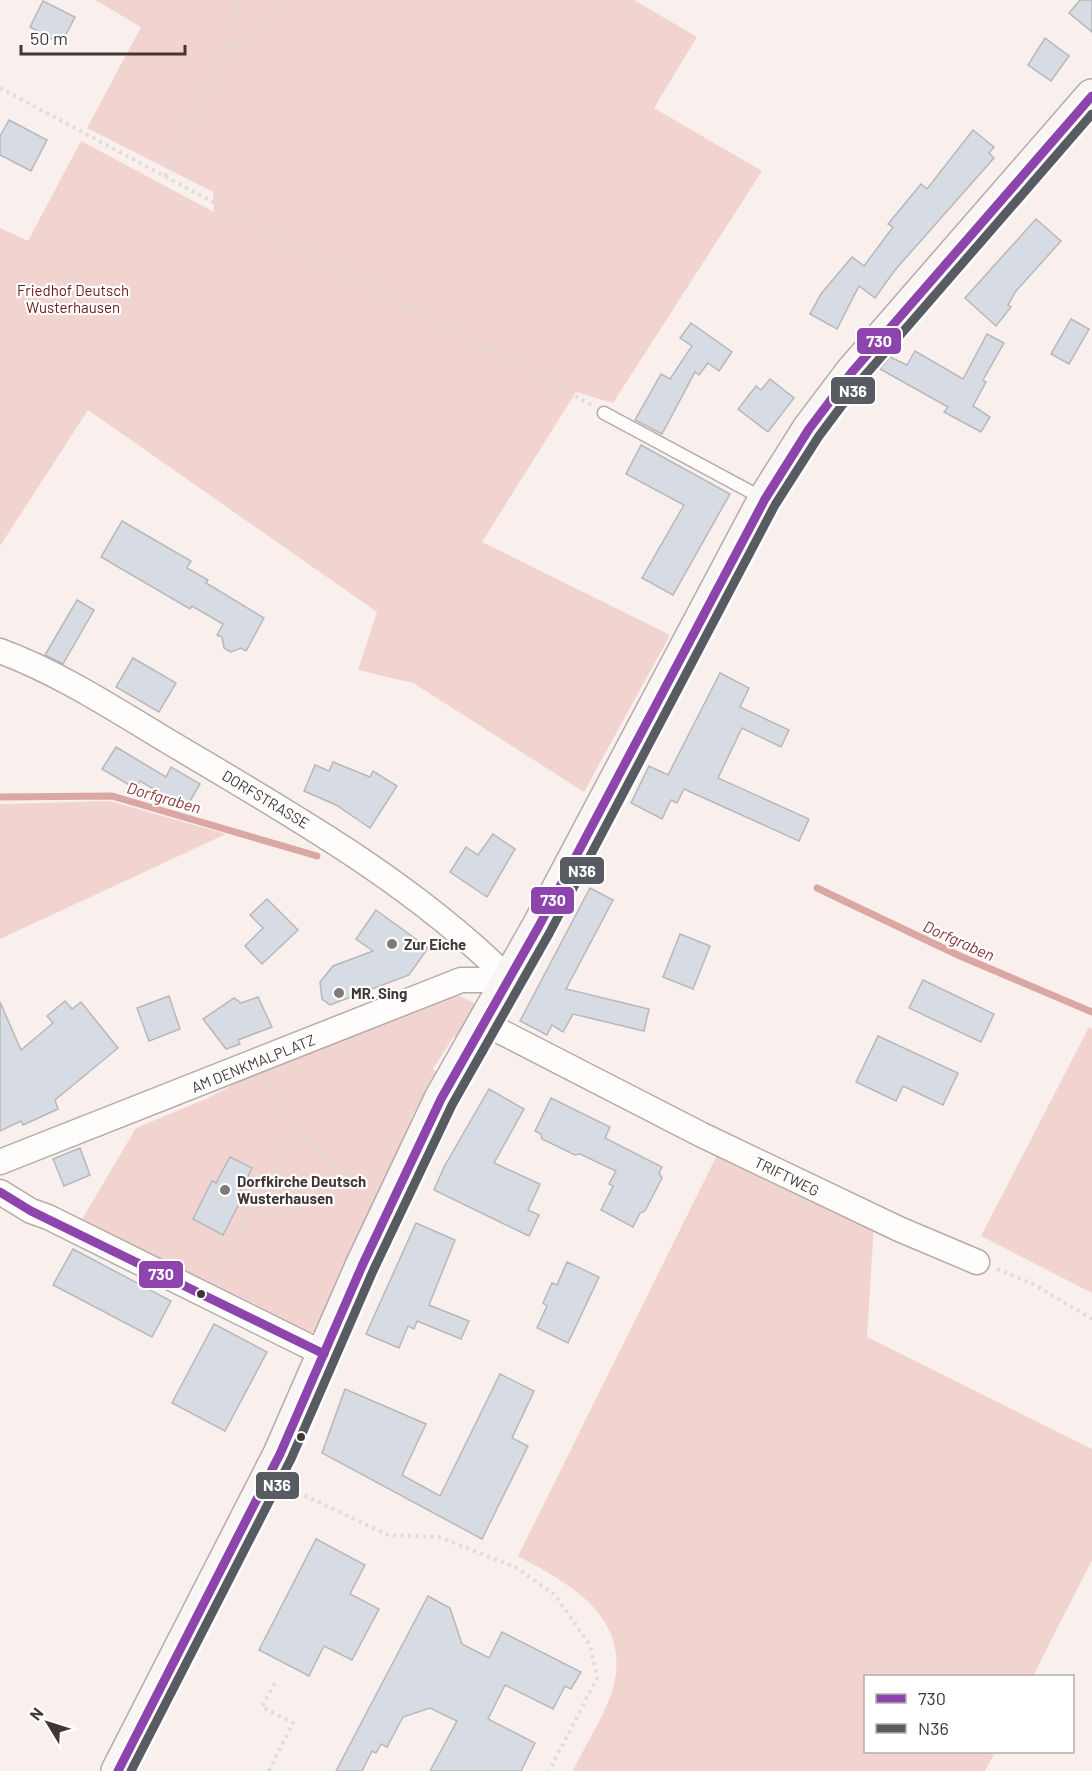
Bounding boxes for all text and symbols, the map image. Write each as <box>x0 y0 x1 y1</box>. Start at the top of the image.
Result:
scale bar <box>21 18 184 56</box>
text: 50 m <box>30 27 68 49</box>
park label: Friedhof Deutsch Wusterhausen <box>17 281 129 316</box>
line badge: 730 <box>856 327 902 355</box>
text: 730 <box>866 331 892 350</box>
line badge: N36 <box>830 376 876 405</box>
text: N36 <box>839 381 867 400</box>
street label: DORFSTRASSE <box>219 766 313 832</box>
water label: Dorfgraben <box>125 777 203 817</box>
line badge: N36 <box>559 856 605 885</box>
text: N36 <box>568 861 596 880</box>
line badge: 730 <box>530 886 575 915</box>
text: 730 <box>540 890 566 909</box>
water label: Dorfgraben <box>920 916 998 964</box>
place label: Zur Eiche <box>404 935 466 953</box>
marker: Zur Eiche <box>385 937 399 951</box>
place label: MR. Sing <box>351 984 407 1002</box>
marker: MR. Sing <box>332 986 346 1000</box>
street label: AM DENKMALPLATZ <box>189 1030 317 1096</box>
street label: TRIFTWEG <box>752 1153 822 1199</box>
place label: Dorfkirche Deutsch Wusterhausen <box>237 1172 366 1207</box>
marker: Dorfkirche Deutsch Wusterhausen <box>218 1183 232 1197</box>
line badge: 730 <box>138 1260 184 1289</box>
text: 730 <box>148 1264 174 1283</box>
unlabelled marker <box>195 1288 207 1300</box>
unlabelled marker <box>295 1431 307 1443</box>
line badge: N36 <box>255 1471 300 1500</box>
text: N36 <box>263 1475 291 1494</box>
legend <box>864 1675 1074 1753</box>
text: 730 <box>918 1687 946 1709</box>
north arrow <box>18 1693 78 1753</box>
text: N <box>25 1703 47 1723</box>
text: N36 <box>918 1717 949 1739</box>

